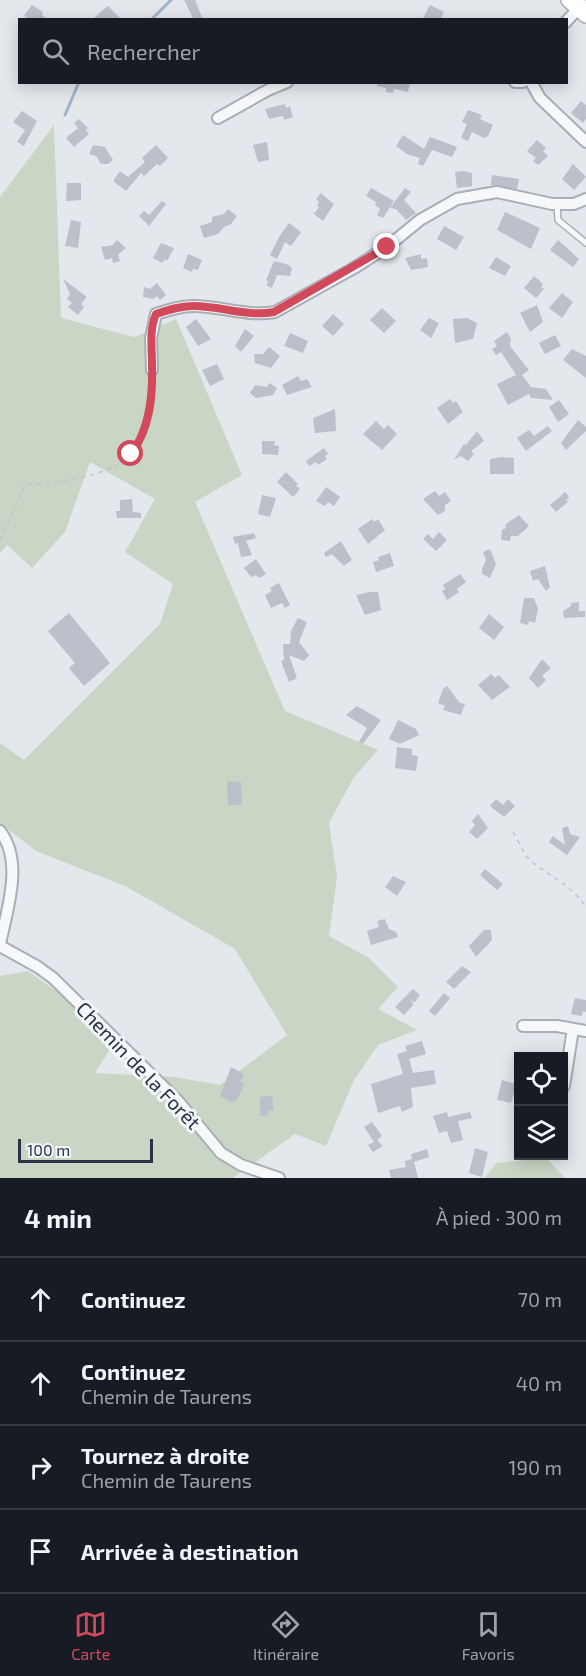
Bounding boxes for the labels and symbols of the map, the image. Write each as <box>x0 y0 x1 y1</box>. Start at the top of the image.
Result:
route end <box>373 233 399 259</box>
route start <box>117 440 143 466</box>
street label: Chemin de la Forêt <box>72 996 206 1134</box>
scale bar <box>18 1136 153 1164</box>

